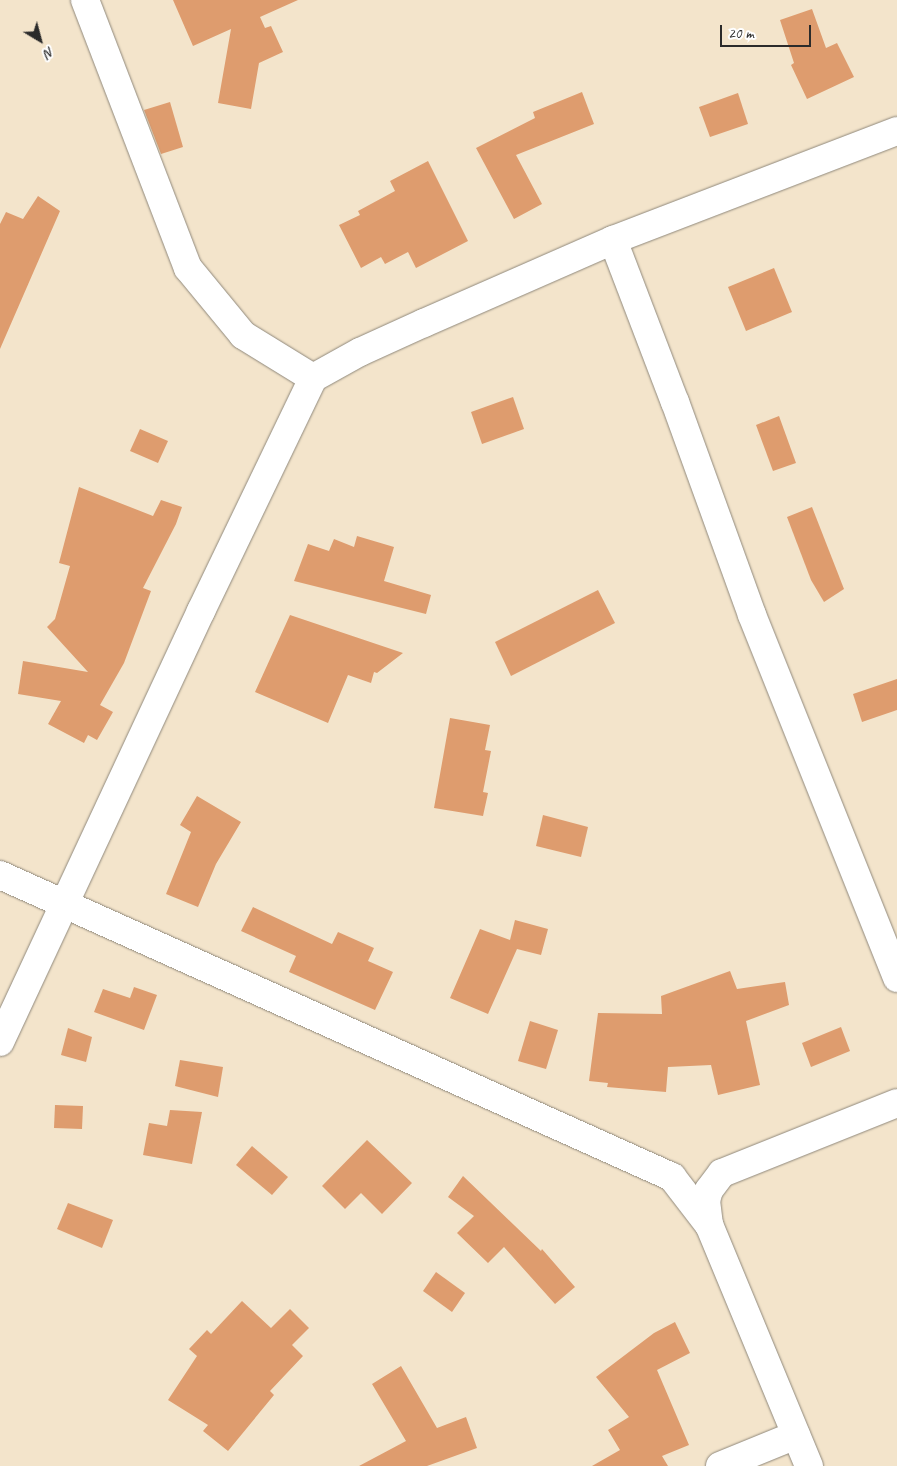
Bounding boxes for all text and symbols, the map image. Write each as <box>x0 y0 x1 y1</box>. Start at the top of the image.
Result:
north arrow <box>15 15 65 65</box>
scale bar <box>722 15 813 47</box>
text: 20 m <box>728 24 754 43</box>
text: N <box>41 43 58 62</box>

